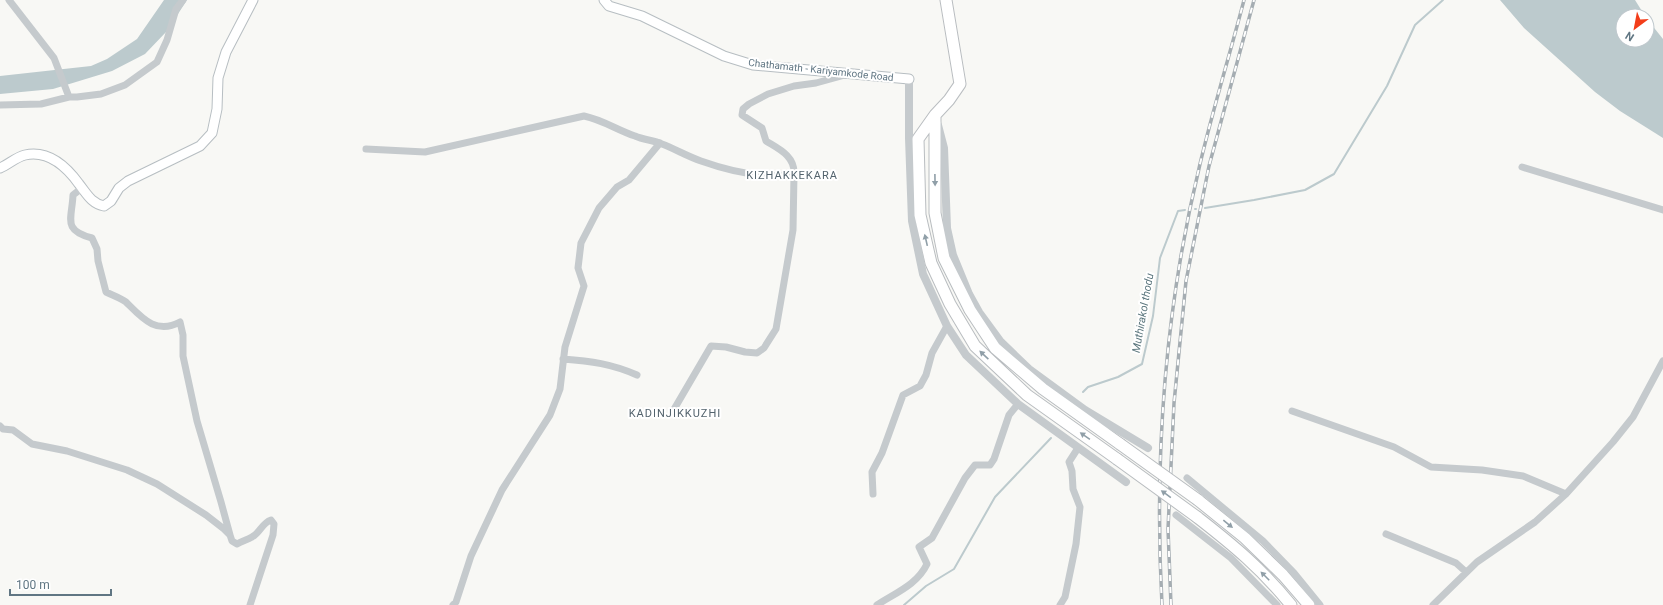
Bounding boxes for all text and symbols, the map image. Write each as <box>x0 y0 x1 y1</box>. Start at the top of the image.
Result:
north arrow <box>1615 8 1655 48</box>
text: N <box>1623 28 1637 44</box>
street label: Chathamath - Kariyamkode Road <box>748 57 894 83</box>
district label: KIZHAKKEKARA <box>746 169 838 182</box>
one-way arrow <box>932 174 938 187</box>
one-way arrow <box>923 234 929 246</box>
water label: Muthirakol thodu <box>1130 272 1156 354</box>
one-way arrow <box>979 350 989 359</box>
district label: KADINJIKKUZHI <box>629 407 721 420</box>
one-way arrow <box>1080 432 1090 440</box>
one-way arrow <box>1160 490 1171 498</box>
one-way arrow <box>1223 520 1234 529</box>
scale bar <box>10 571 111 597</box>
one-way arrow <box>1260 571 1270 581</box>
text: 100 m <box>16 578 50 592</box>

